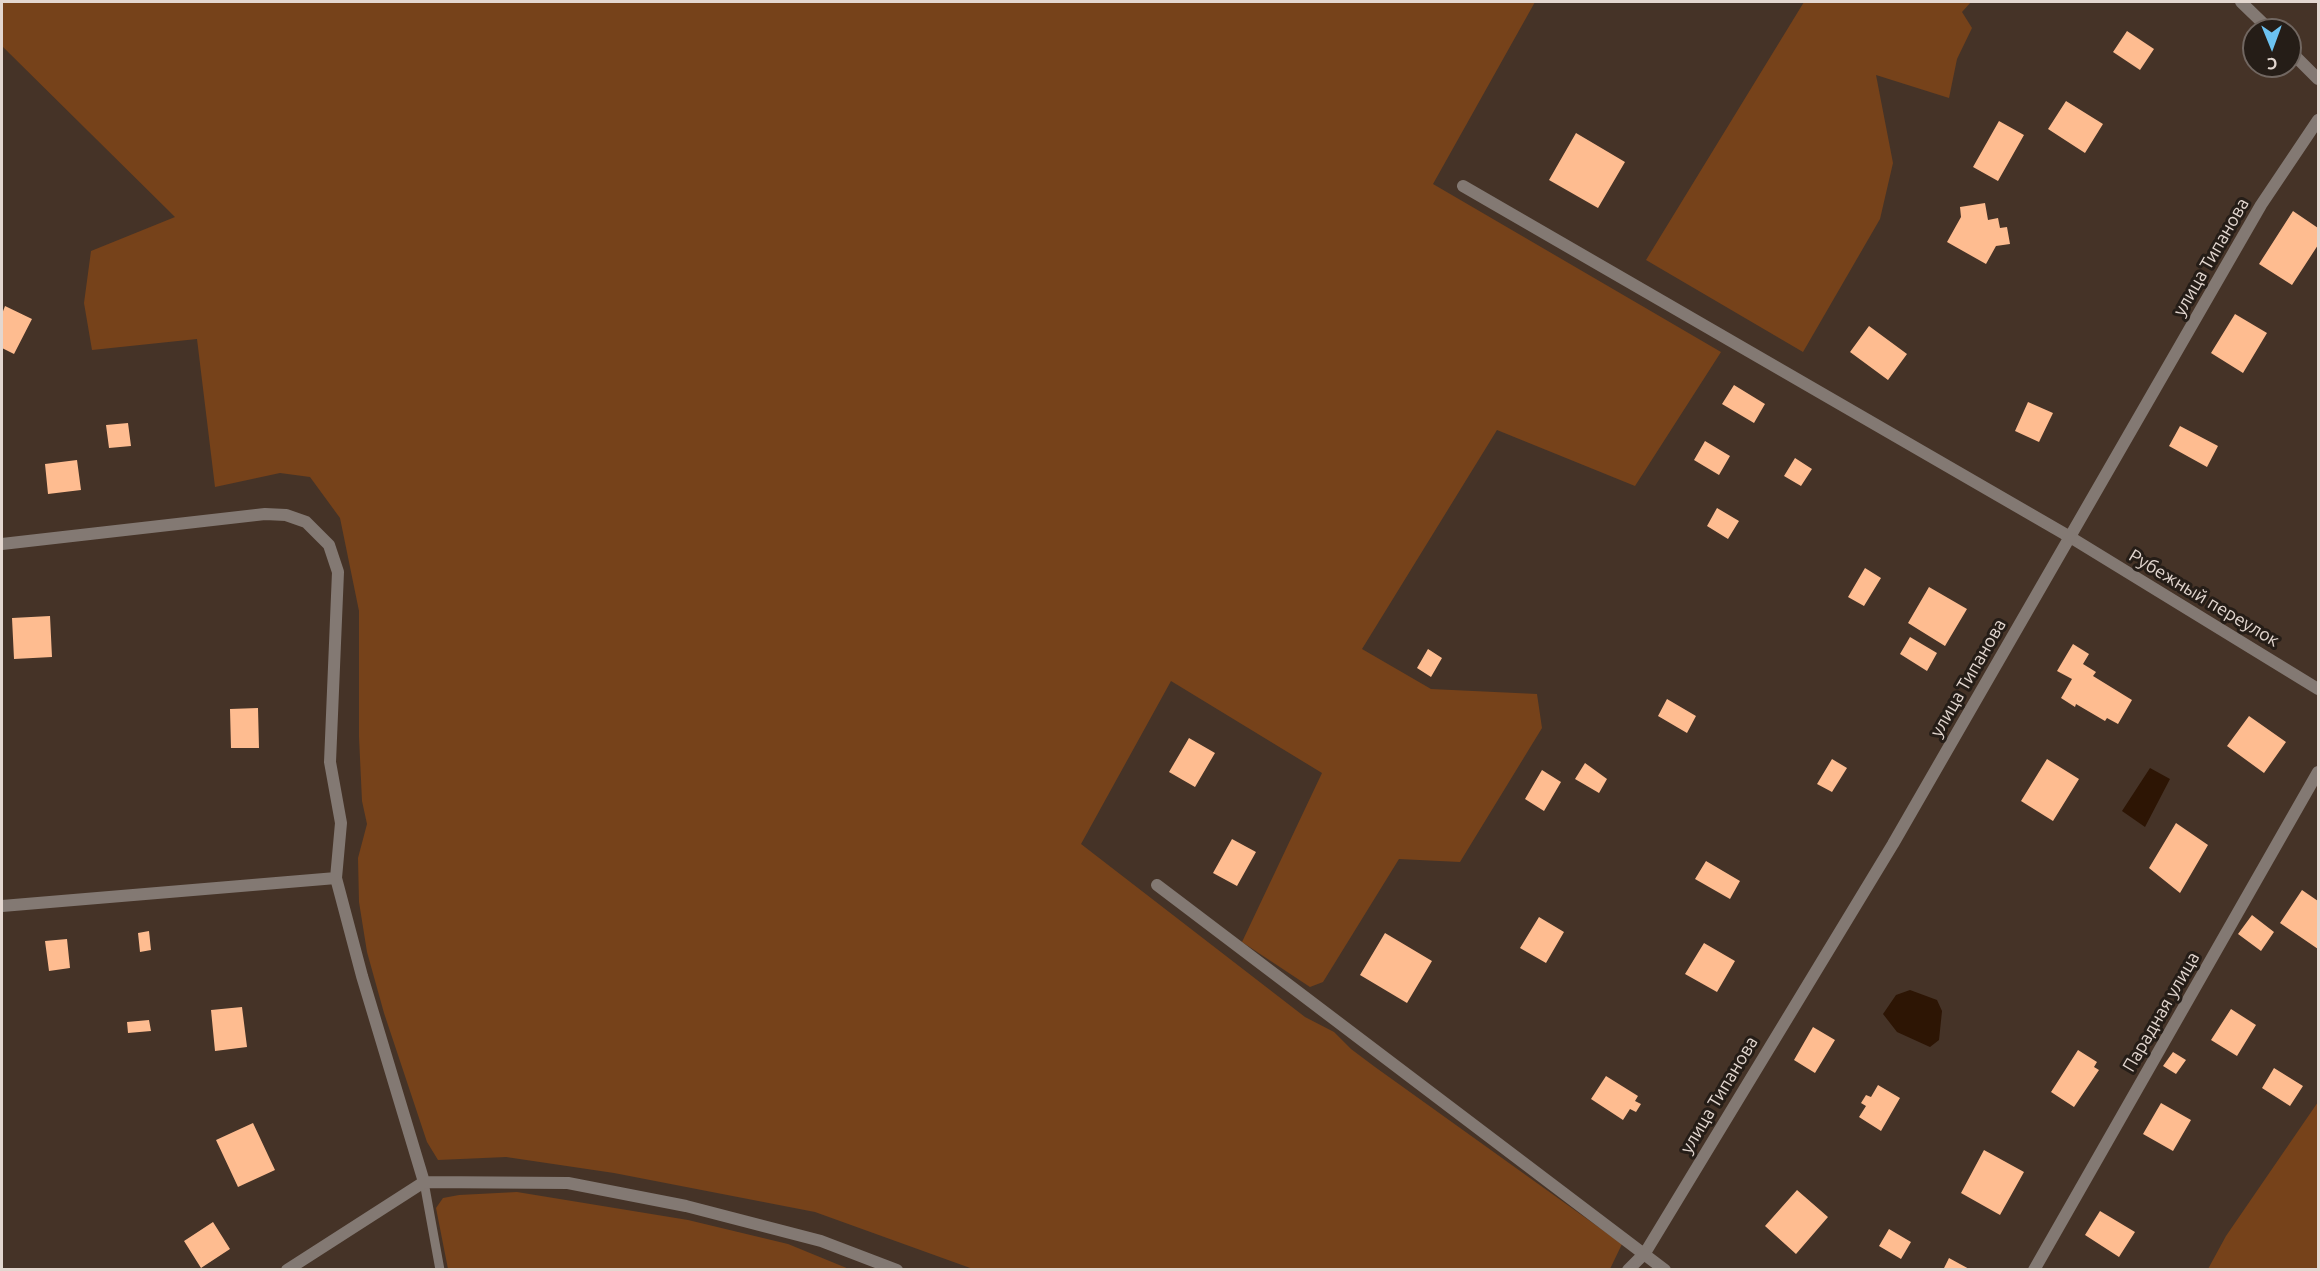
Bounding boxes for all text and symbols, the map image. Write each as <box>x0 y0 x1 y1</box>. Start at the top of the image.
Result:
north arrow <box>2242 18 2302 78</box>
text: С <box>2267 55 2278 73</box>
street label: улица Типанова <box>2168 194 2254 320</box>
street label: Рубежный переулок <box>2125 545 2283 651</box>
street label: улица Типанова <box>1925 615 2011 741</box>
street label: Парадная улица <box>2118 948 2204 1076</box>
street label: улица Типанова <box>1676 1032 1762 1158</box>

